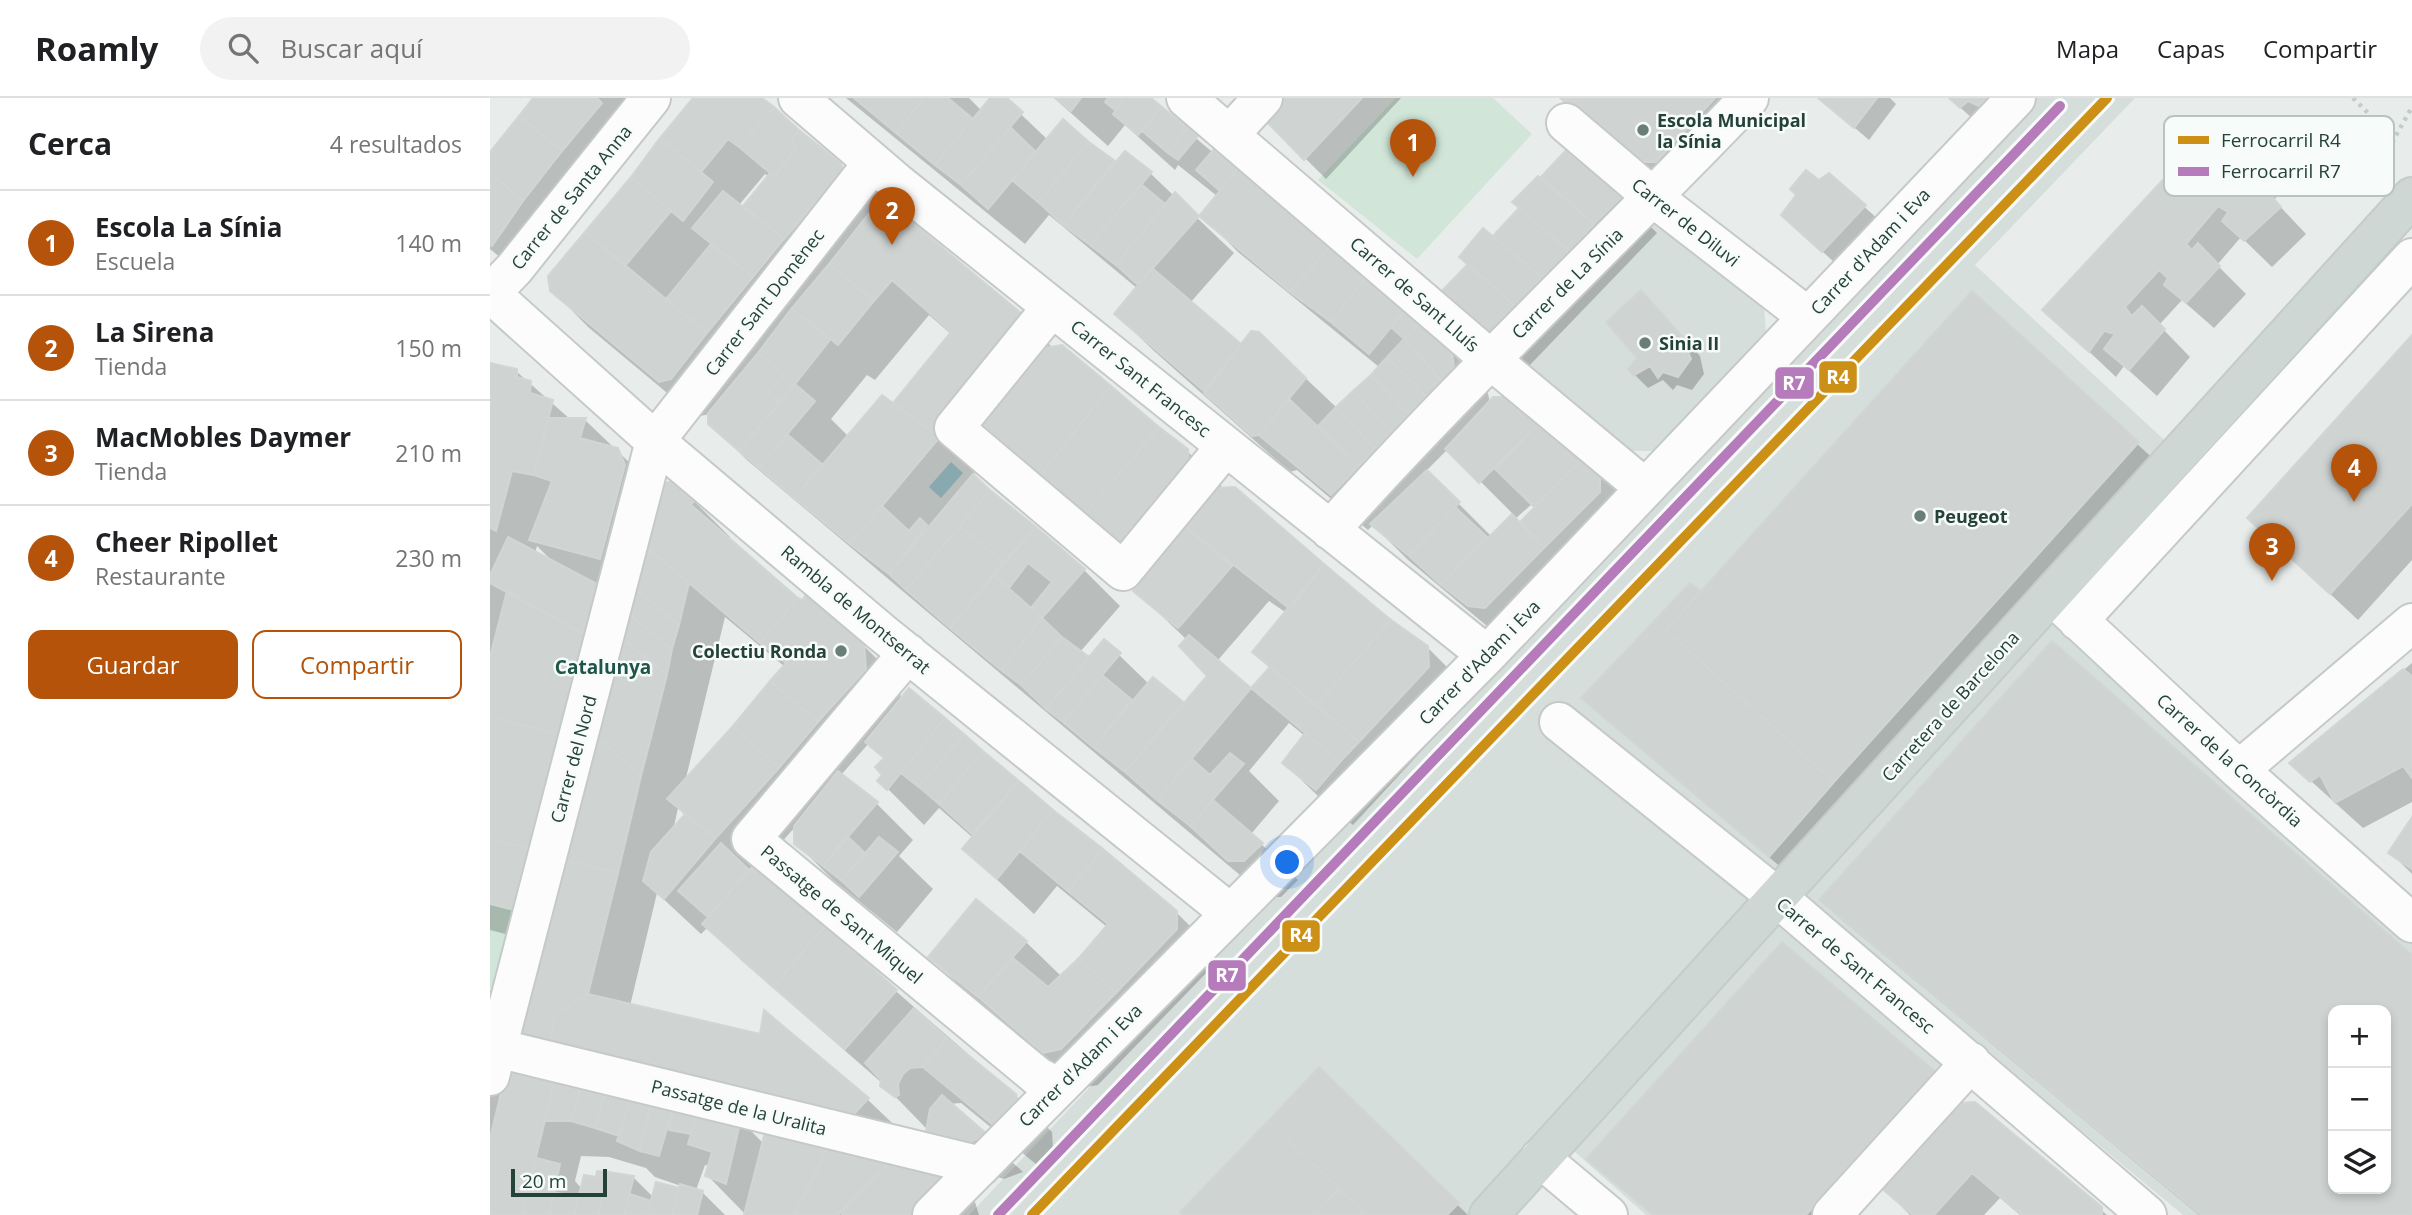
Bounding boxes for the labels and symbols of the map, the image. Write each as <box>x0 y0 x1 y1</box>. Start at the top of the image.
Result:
place label: Escola Municipal la Sínia <box>1657 108 1806 153</box>
legend <box>2164 116 2394 196</box>
pin: 1 <box>1390 119 1436 177</box>
street label: Carrer de Santa Anna <box>505 120 637 274</box>
marker: Escola Municipal la Sínia <box>1635 122 1651 138</box>
text: Ferrocarril R4 <box>2221 127 2341 153</box>
text: Ferrocarril R7 <box>2221 158 2341 184</box>
street label: Carrer de Diluvi <box>1627 172 1745 272</box>
street label: Carrer d'Adam i Eva <box>1805 182 1935 320</box>
pin: 2 <box>869 187 915 245</box>
street label: Carrer de La Sínia <box>1506 222 1628 344</box>
street label: Carrer Sant Domènec <box>699 223 829 381</box>
street label: Carrer de Sant Lluís <box>1345 231 1485 357</box>
street label: Carrer Sant Francesc <box>1066 314 1216 442</box>
place label: Sinia II <box>1659 331 1719 355</box>
marker: Sinia II <box>1637 335 1653 351</box>
line badge: R4 <box>1818 360 1858 394</box>
text: R4 <box>1826 364 1850 390</box>
line badge: R7 <box>1774 366 1815 400</box>
text: R7 <box>1782 370 1806 396</box>
pin: 4 <box>2331 444 2377 502</box>
place label: Peugeot <box>1934 504 2008 528</box>
marker: Peugeot <box>1912 508 1928 524</box>
pin: 3 <box>2249 523 2295 581</box>
street label: Rambla de Montserrat <box>776 539 936 679</box>
street label: Carrer d'Adam i Eva <box>1413 594 1545 730</box>
street label: Carretera de Barcelona <box>1876 626 2024 786</box>
place label: Colectiu Ronda <box>692 639 827 663</box>
marker: Colectiu Ronda <box>833 643 849 659</box>
district label: Catalunya <box>555 654 651 680</box>
street label: Carrer de la Concòrdia <box>2152 688 2308 832</box>
street label: Carrer del Nord <box>544 692 602 826</box>
street label: Passatge de Sant Miquel <box>756 839 928 989</box>
your location <box>1270 845 1304 879</box>
street label: Carrer de Sant Francesc <box>1772 892 1940 1039</box>
line badge: R4 <box>1281 919 1321 953</box>
text: R4 <box>1289 922 1313 948</box>
line badge: R7 <box>1207 959 1247 992</box>
text: R7 <box>1215 962 1239 988</box>
street label: Carrer d'Adam i Eva <box>1013 998 1147 1132</box>
street label: Passatge de la Uralita <box>649 1074 829 1140</box>
scale bar <box>511 1166 607 1198</box>

